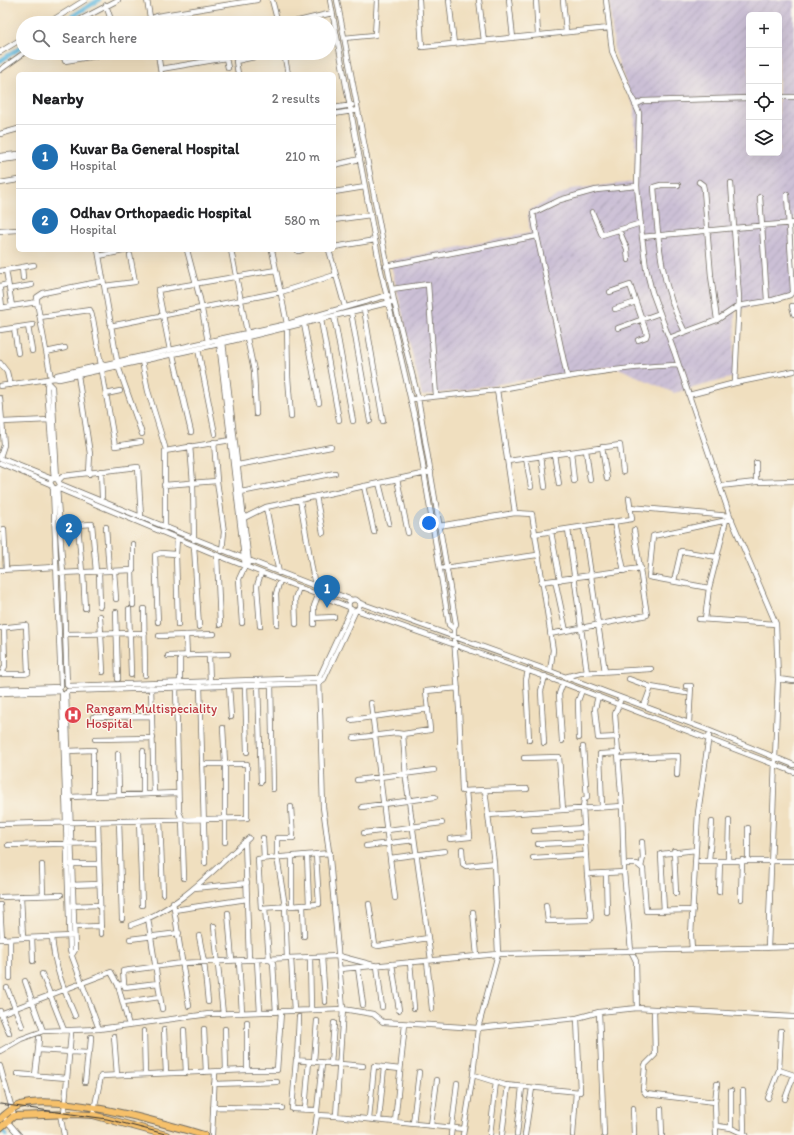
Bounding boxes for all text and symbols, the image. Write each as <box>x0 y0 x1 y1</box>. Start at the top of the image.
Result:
map controls <box>746 12 782 156</box>
button: + <box>746 12 782 48</box>
search box <box>16 16 336 60</box>
icon: search <box>30 27 52 49</box>
text: Search here <box>62 29 137 47</box>
button: − <box>746 48 782 84</box>
button: locate <box>746 84 782 120</box>
text: Nearby <box>32 88 84 108</box>
text: 2 results <box>272 91 320 106</box>
button: layers <box>746 120 782 156</box>
text: Kuvar Ba General Hospital <box>70 140 239 158</box>
text: 1 <box>42 149 48 164</box>
text: 210 m <box>285 149 320 164</box>
text: Hospital <box>70 158 117 173</box>
text: Odhav Orthopaedic Hospital <box>70 204 251 222</box>
text: 2 <box>42 213 48 228</box>
text: 580 m <box>284 213 320 228</box>
text: Hospital <box>70 222 117 237</box>
your location <box>419 513 439 533</box>
pin: 2 <box>56 514 82 547</box>
pin: 1 <box>314 575 340 608</box>
place label: Rangam Multispeciality Hospital <box>86 701 217 731</box>
hospital icon: Rangam Multispeciality Hospital <box>63 705 83 725</box>

